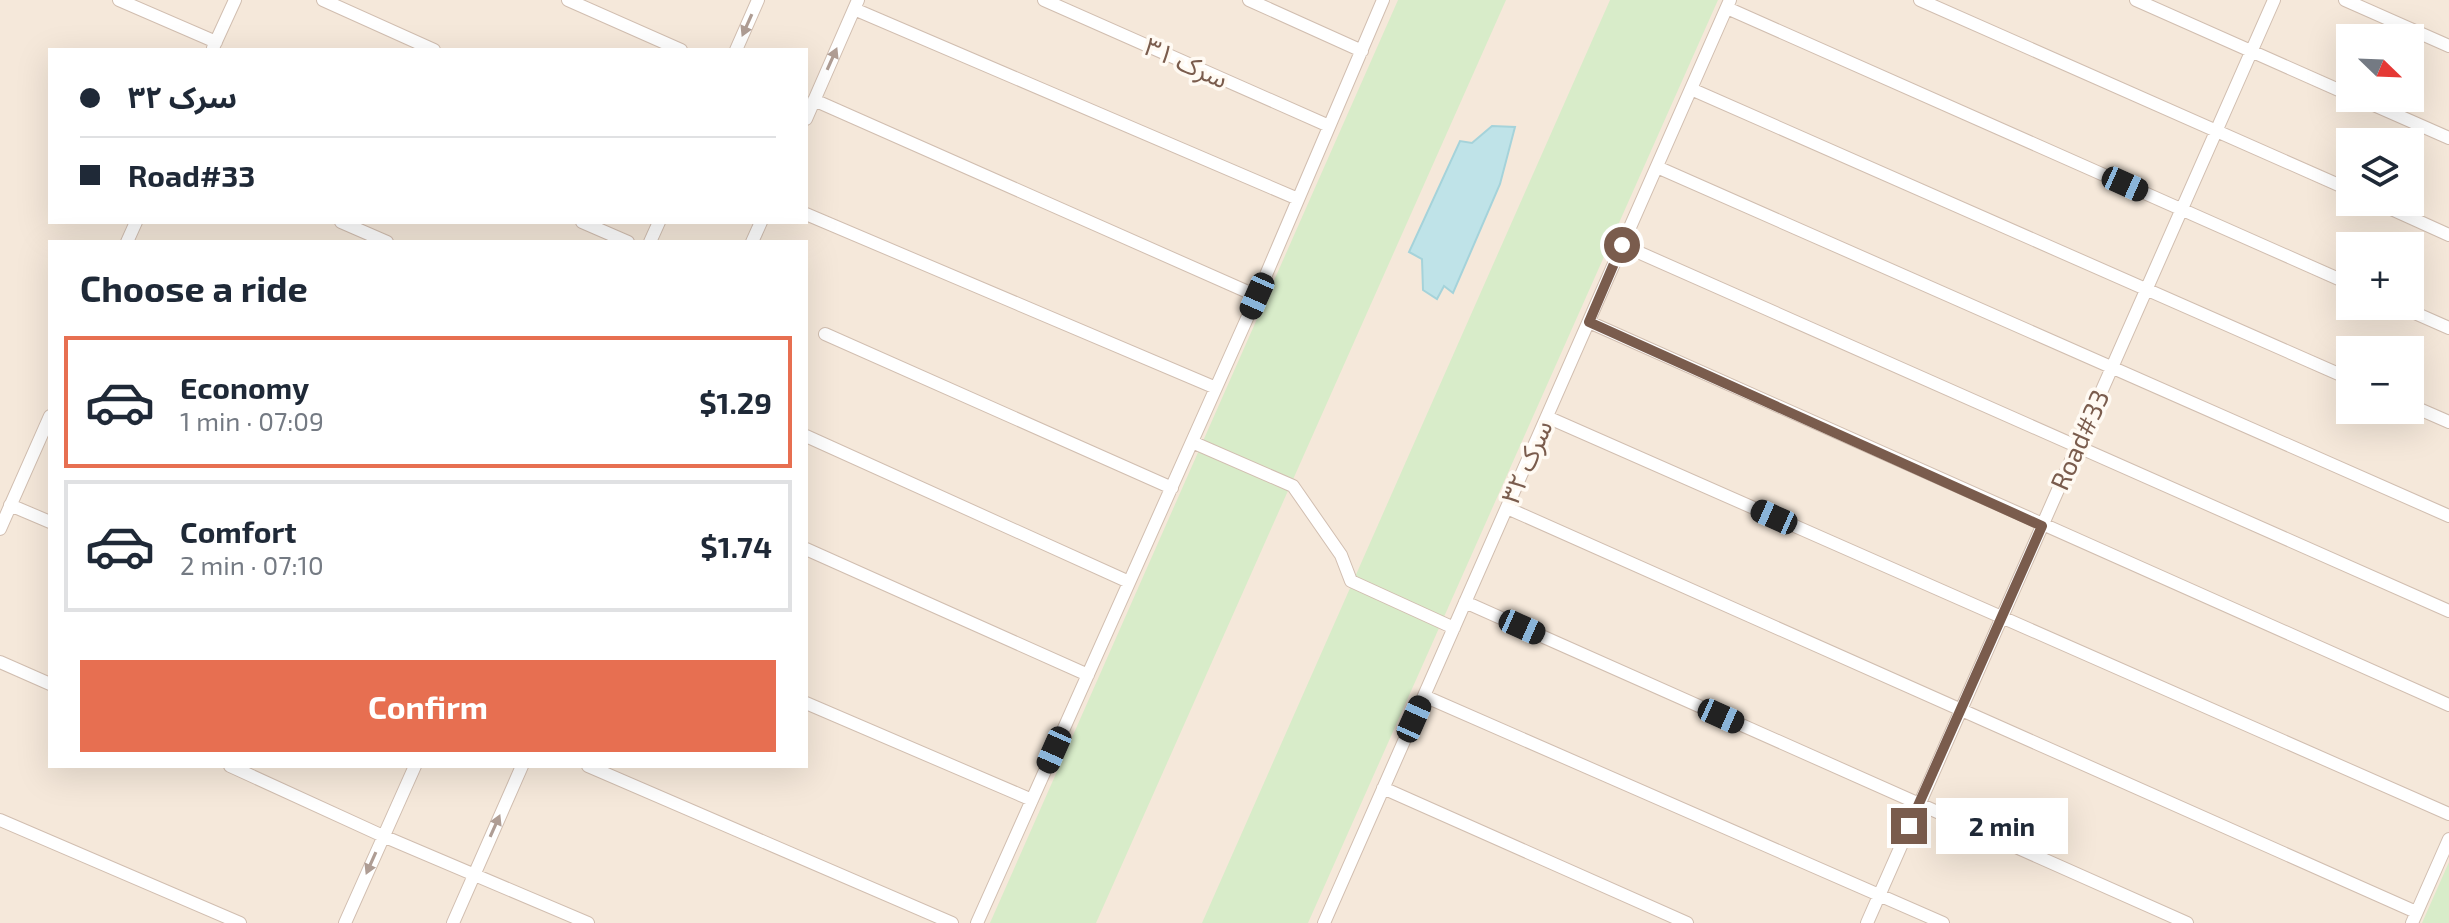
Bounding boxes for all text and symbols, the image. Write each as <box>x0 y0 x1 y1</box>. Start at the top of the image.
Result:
one-way arrow <box>740 13 754 37</box>
north arrow <box>2336 24 2424 112</box>
map controls <box>2336 24 2424 424</box>
street label: سرک ۳۱ <box>1140 30 1233 95</box>
one-way arrow <box>825 47 839 71</box>
text: سرک ۳۲ <box>128 78 237 114</box>
button: layers <box>2336 128 2424 216</box>
text: Road#33 <box>128 157 255 193</box>
car <box>2098 163 2152 205</box>
route start <box>1604 227 1640 263</box>
button: + <box>2336 232 2424 320</box>
text: Choose a ride <box>80 266 308 309</box>
car <box>1236 269 1278 323</box>
button: − <box>2336 336 2424 424</box>
icon: car <box>84 366 156 438</box>
text: Economy <box>180 369 309 405</box>
text: $1.29 <box>699 384 772 420</box>
street label: Road#33 <box>2043 384 2114 494</box>
text: 1 min · 07:09 <box>180 405 324 436</box>
street label: سرک ۳۲ <box>1494 415 1559 508</box>
car <box>1747 496 1801 538</box>
icon: car <box>84 510 156 582</box>
text: Comfort <box>180 513 297 549</box>
text: $1.74 <box>700 528 772 564</box>
text: 2 min · 07:10 <box>180 549 324 580</box>
car <box>1495 606 1549 648</box>
button: Confirm <box>80 660 776 752</box>
car <box>1393 692 1435 746</box>
car <box>1694 695 1748 737</box>
car <box>1033 723 1075 777</box>
callout: 2 min <box>1937 798 2069 854</box>
route end <box>1891 808 1927 844</box>
text: 2 min <box>1969 810 2035 841</box>
one-way arrow <box>489 814 502 838</box>
one-way arrow <box>365 851 378 875</box>

